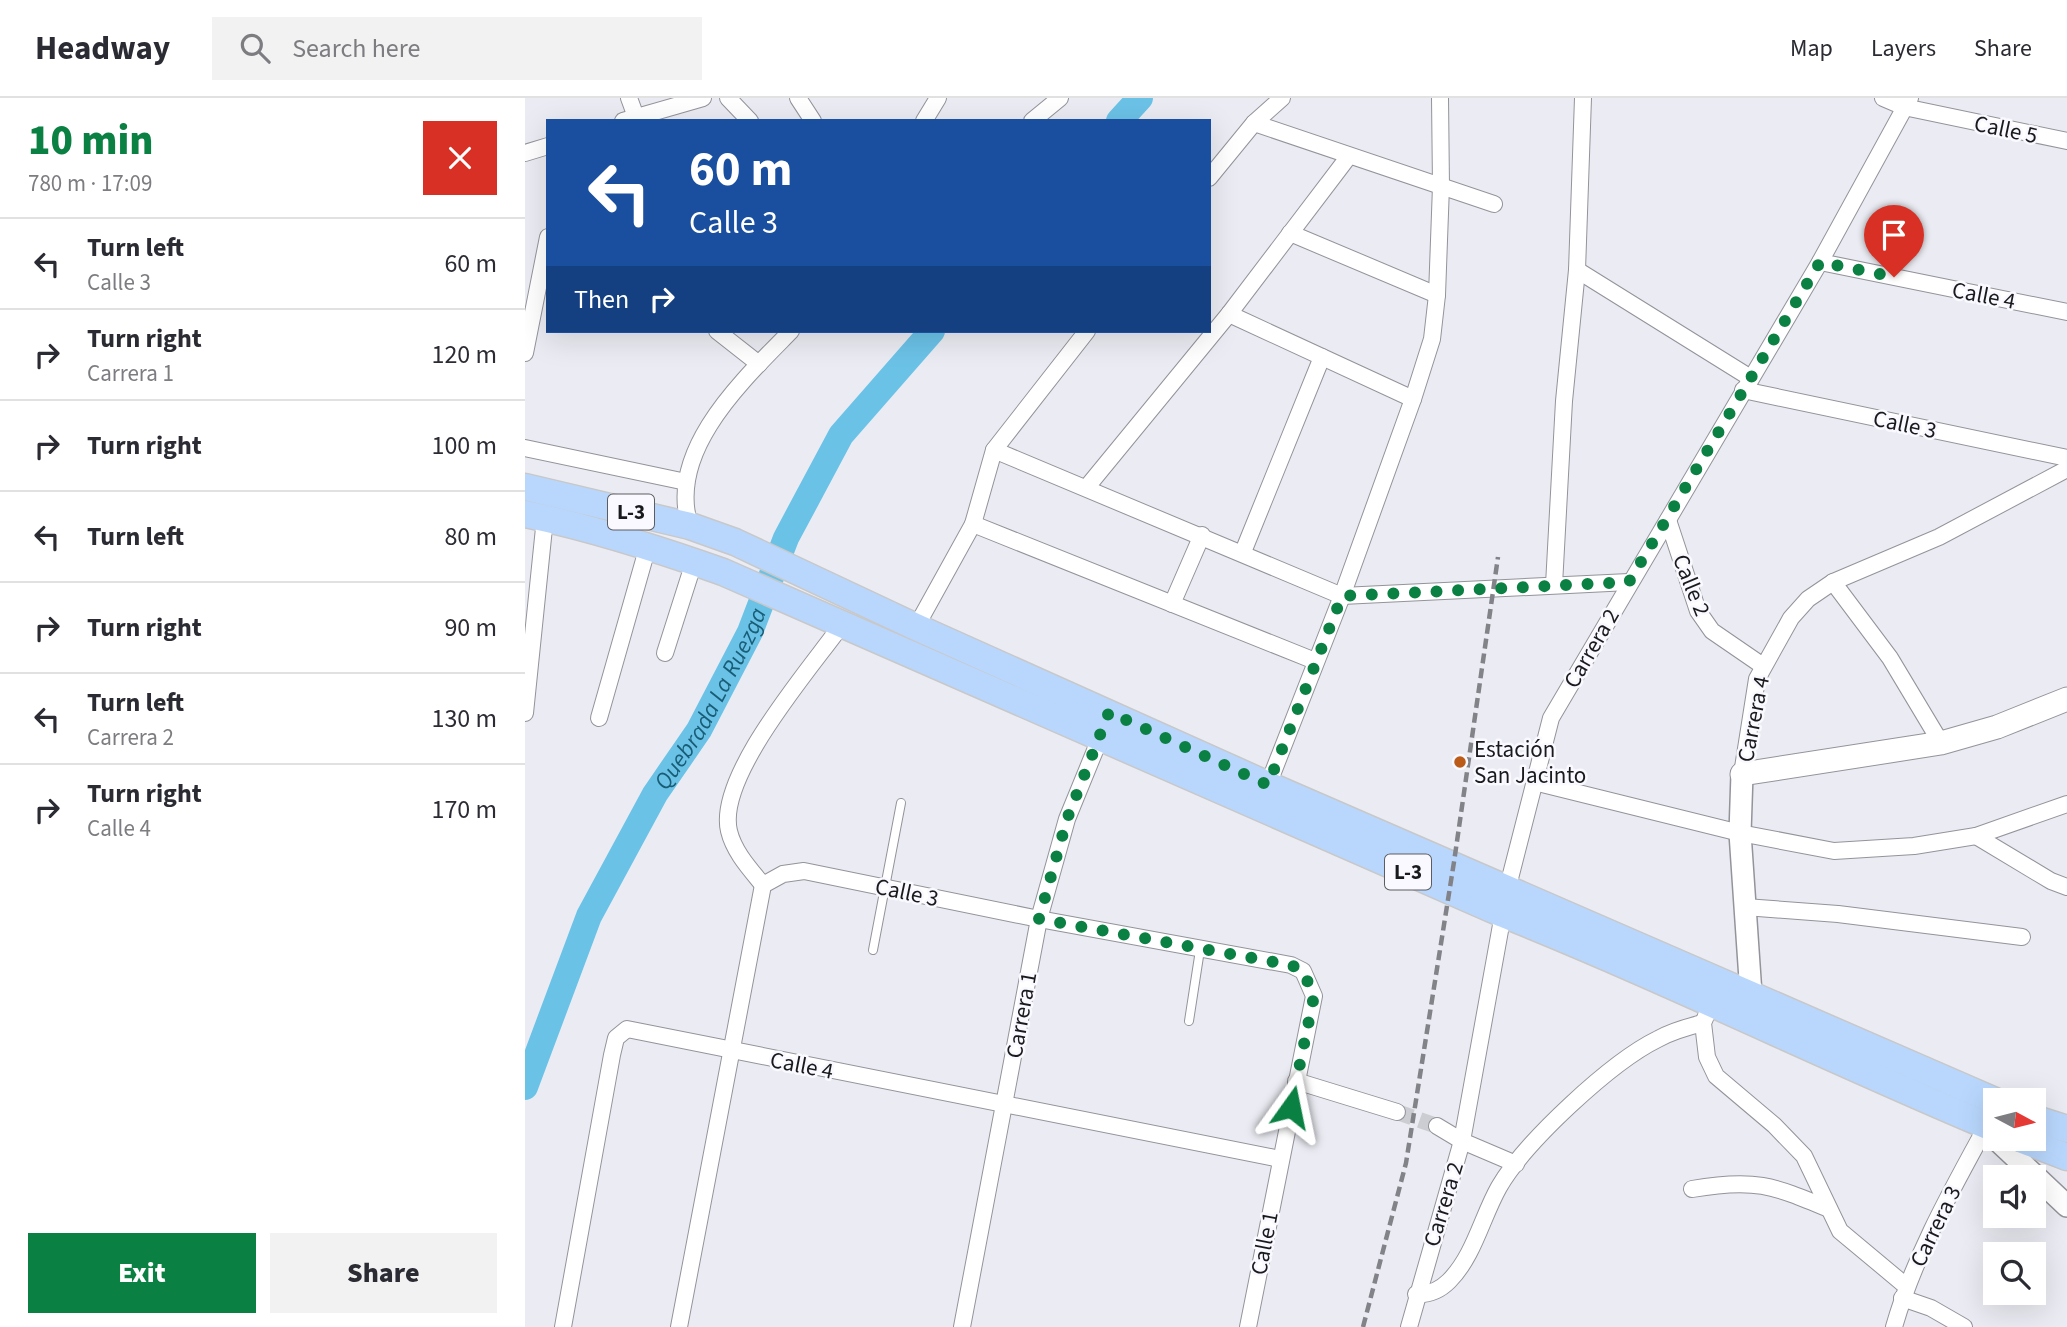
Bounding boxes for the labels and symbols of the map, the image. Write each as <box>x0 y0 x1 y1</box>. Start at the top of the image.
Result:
street label: Calle 5 <box>1971 107 2041 152</box>
pin <box>1864 205 1924 277</box>
street label: Calle 4 <box>1949 273 2018 318</box>
street label: Calle 3 <box>1870 402 1940 447</box>
road number: L-3 <box>608 494 654 530</box>
street label: Calle 2 <box>1664 549 1719 621</box>
street label: Carrera 2 <box>1555 602 1627 694</box>
water label: Quebrada La Ruezga <box>646 603 776 797</box>
street label: Carrera 4 <box>1729 673 1778 765</box>
place label: Estación San Jacinto <box>1474 733 1586 792</box>
marker: Estación San Jacinto <box>1452 754 1468 770</box>
road number: L-3 <box>1385 854 1431 890</box>
street label: Calle 3 <box>872 870 942 915</box>
street label: Carrera 1 <box>998 969 1045 1061</box>
street label: Calle 4 <box>767 1043 836 1088</box>
position arrow <box>1254 1070 1328 1144</box>
north arrow <box>1983 1088 2046 1152</box>
street label: Carrera 2 <box>1415 1158 1472 1251</box>
street label: Carrera 3 <box>1902 1180 1969 1273</box>
street label: Calle 1 <box>1242 1209 1287 1278</box>

